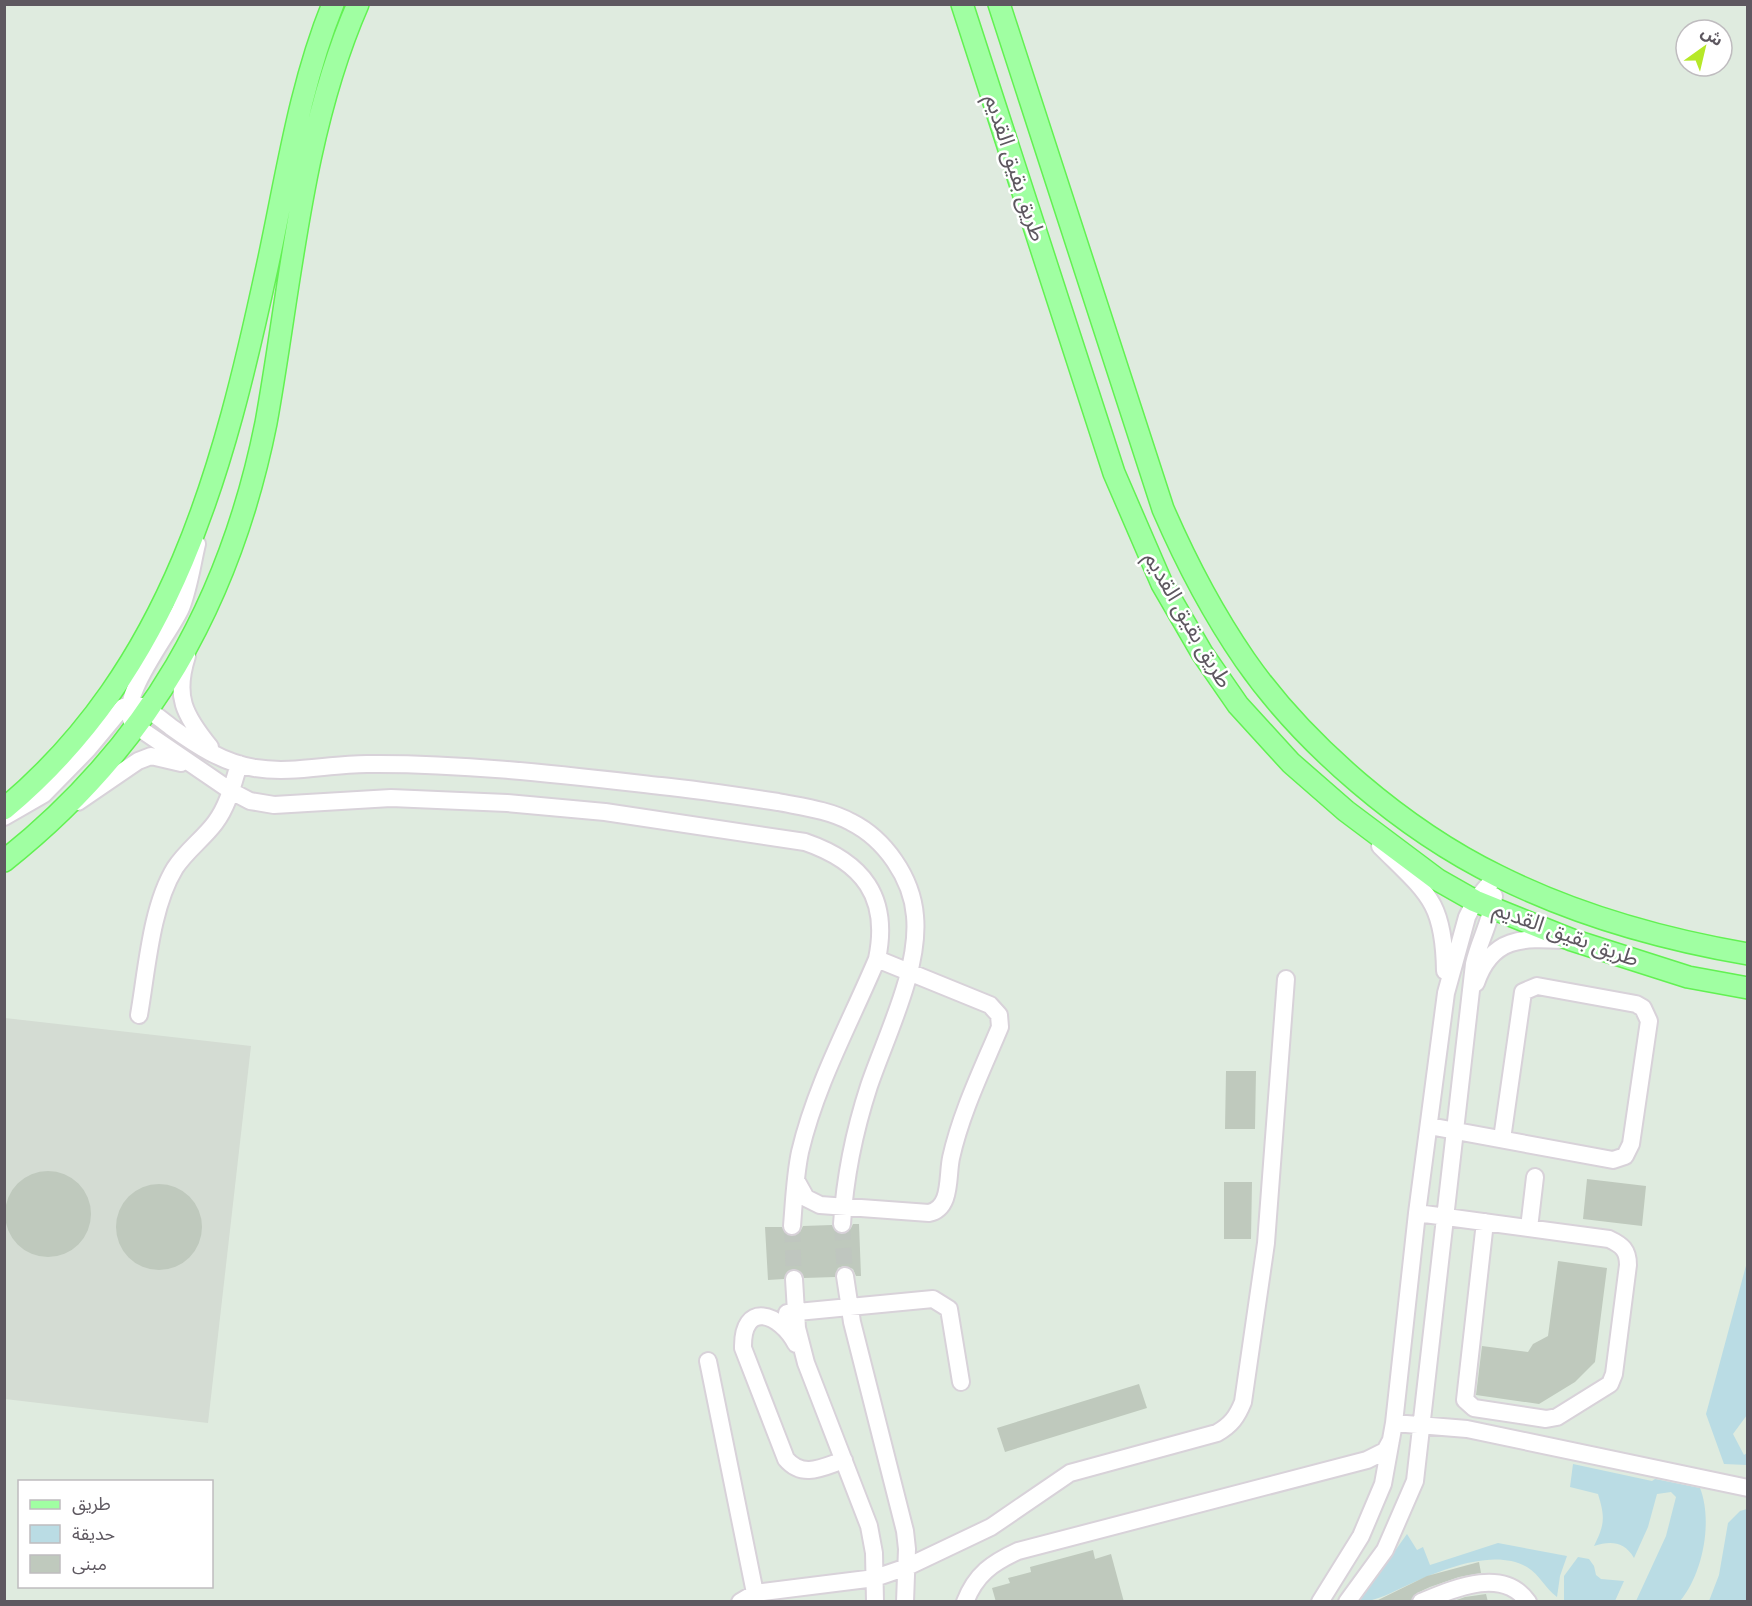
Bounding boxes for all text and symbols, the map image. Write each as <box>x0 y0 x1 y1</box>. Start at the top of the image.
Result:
north arrow <box>1674 18 1734 78</box>
text: ش <box>1698 22 1727 50</box>
street label: طريق بقيق القديم <box>976 91 1051 246</box>
street label: طريق بقيق القديم <box>1136 547 1238 694</box>
street label: طريق بقيق القديم <box>1489 896 1642 975</box>
legend <box>18 1480 213 1588</box>
text: طريق <box>72 1493 111 1515</box>
text: حديقة <box>72 1523 115 1545</box>
text: مبنى <box>72 1553 107 1575</box>

